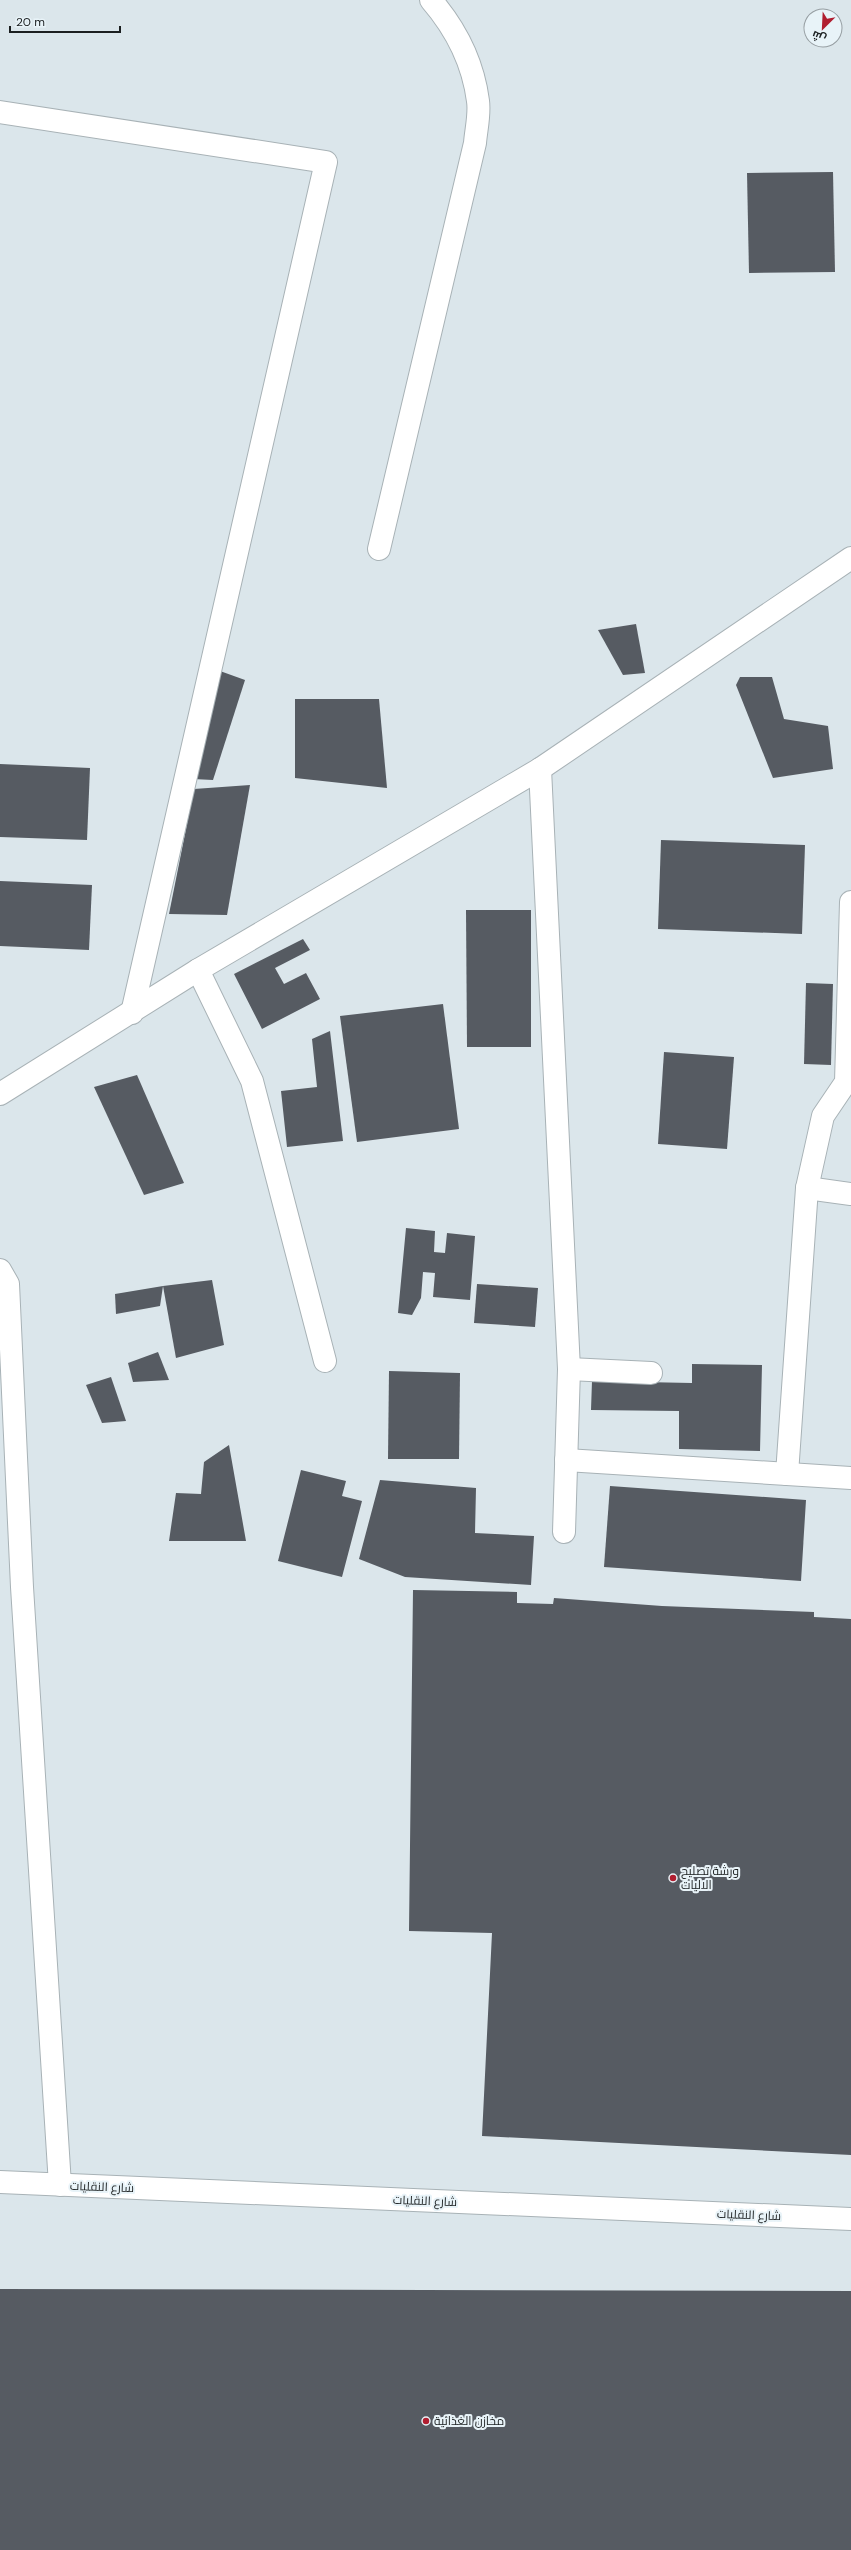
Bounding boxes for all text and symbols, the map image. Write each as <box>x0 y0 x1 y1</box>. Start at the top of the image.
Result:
scale bar <box>10 8 120 34</box>
north arrow <box>803 8 843 48</box>
text: 20 m <box>16 14 45 30</box>
text: ش <box>810 28 828 46</box>
place label: ورشة تصليح الاليات <box>681 1863 739 1893</box>
marker: ورشة تصليح الاليات <box>668 1873 678 1883</box>
street label: شارع النقليات <box>70 2178 135 2196</box>
street label: شارع النقليات <box>393 2192 458 2210</box>
street label: شارع النقليات <box>717 2206 782 2224</box>
place label: مخازن الغذائية <box>434 2413 504 2429</box>
marker: مخازن الغذائية <box>421 2416 431 2426</box>

